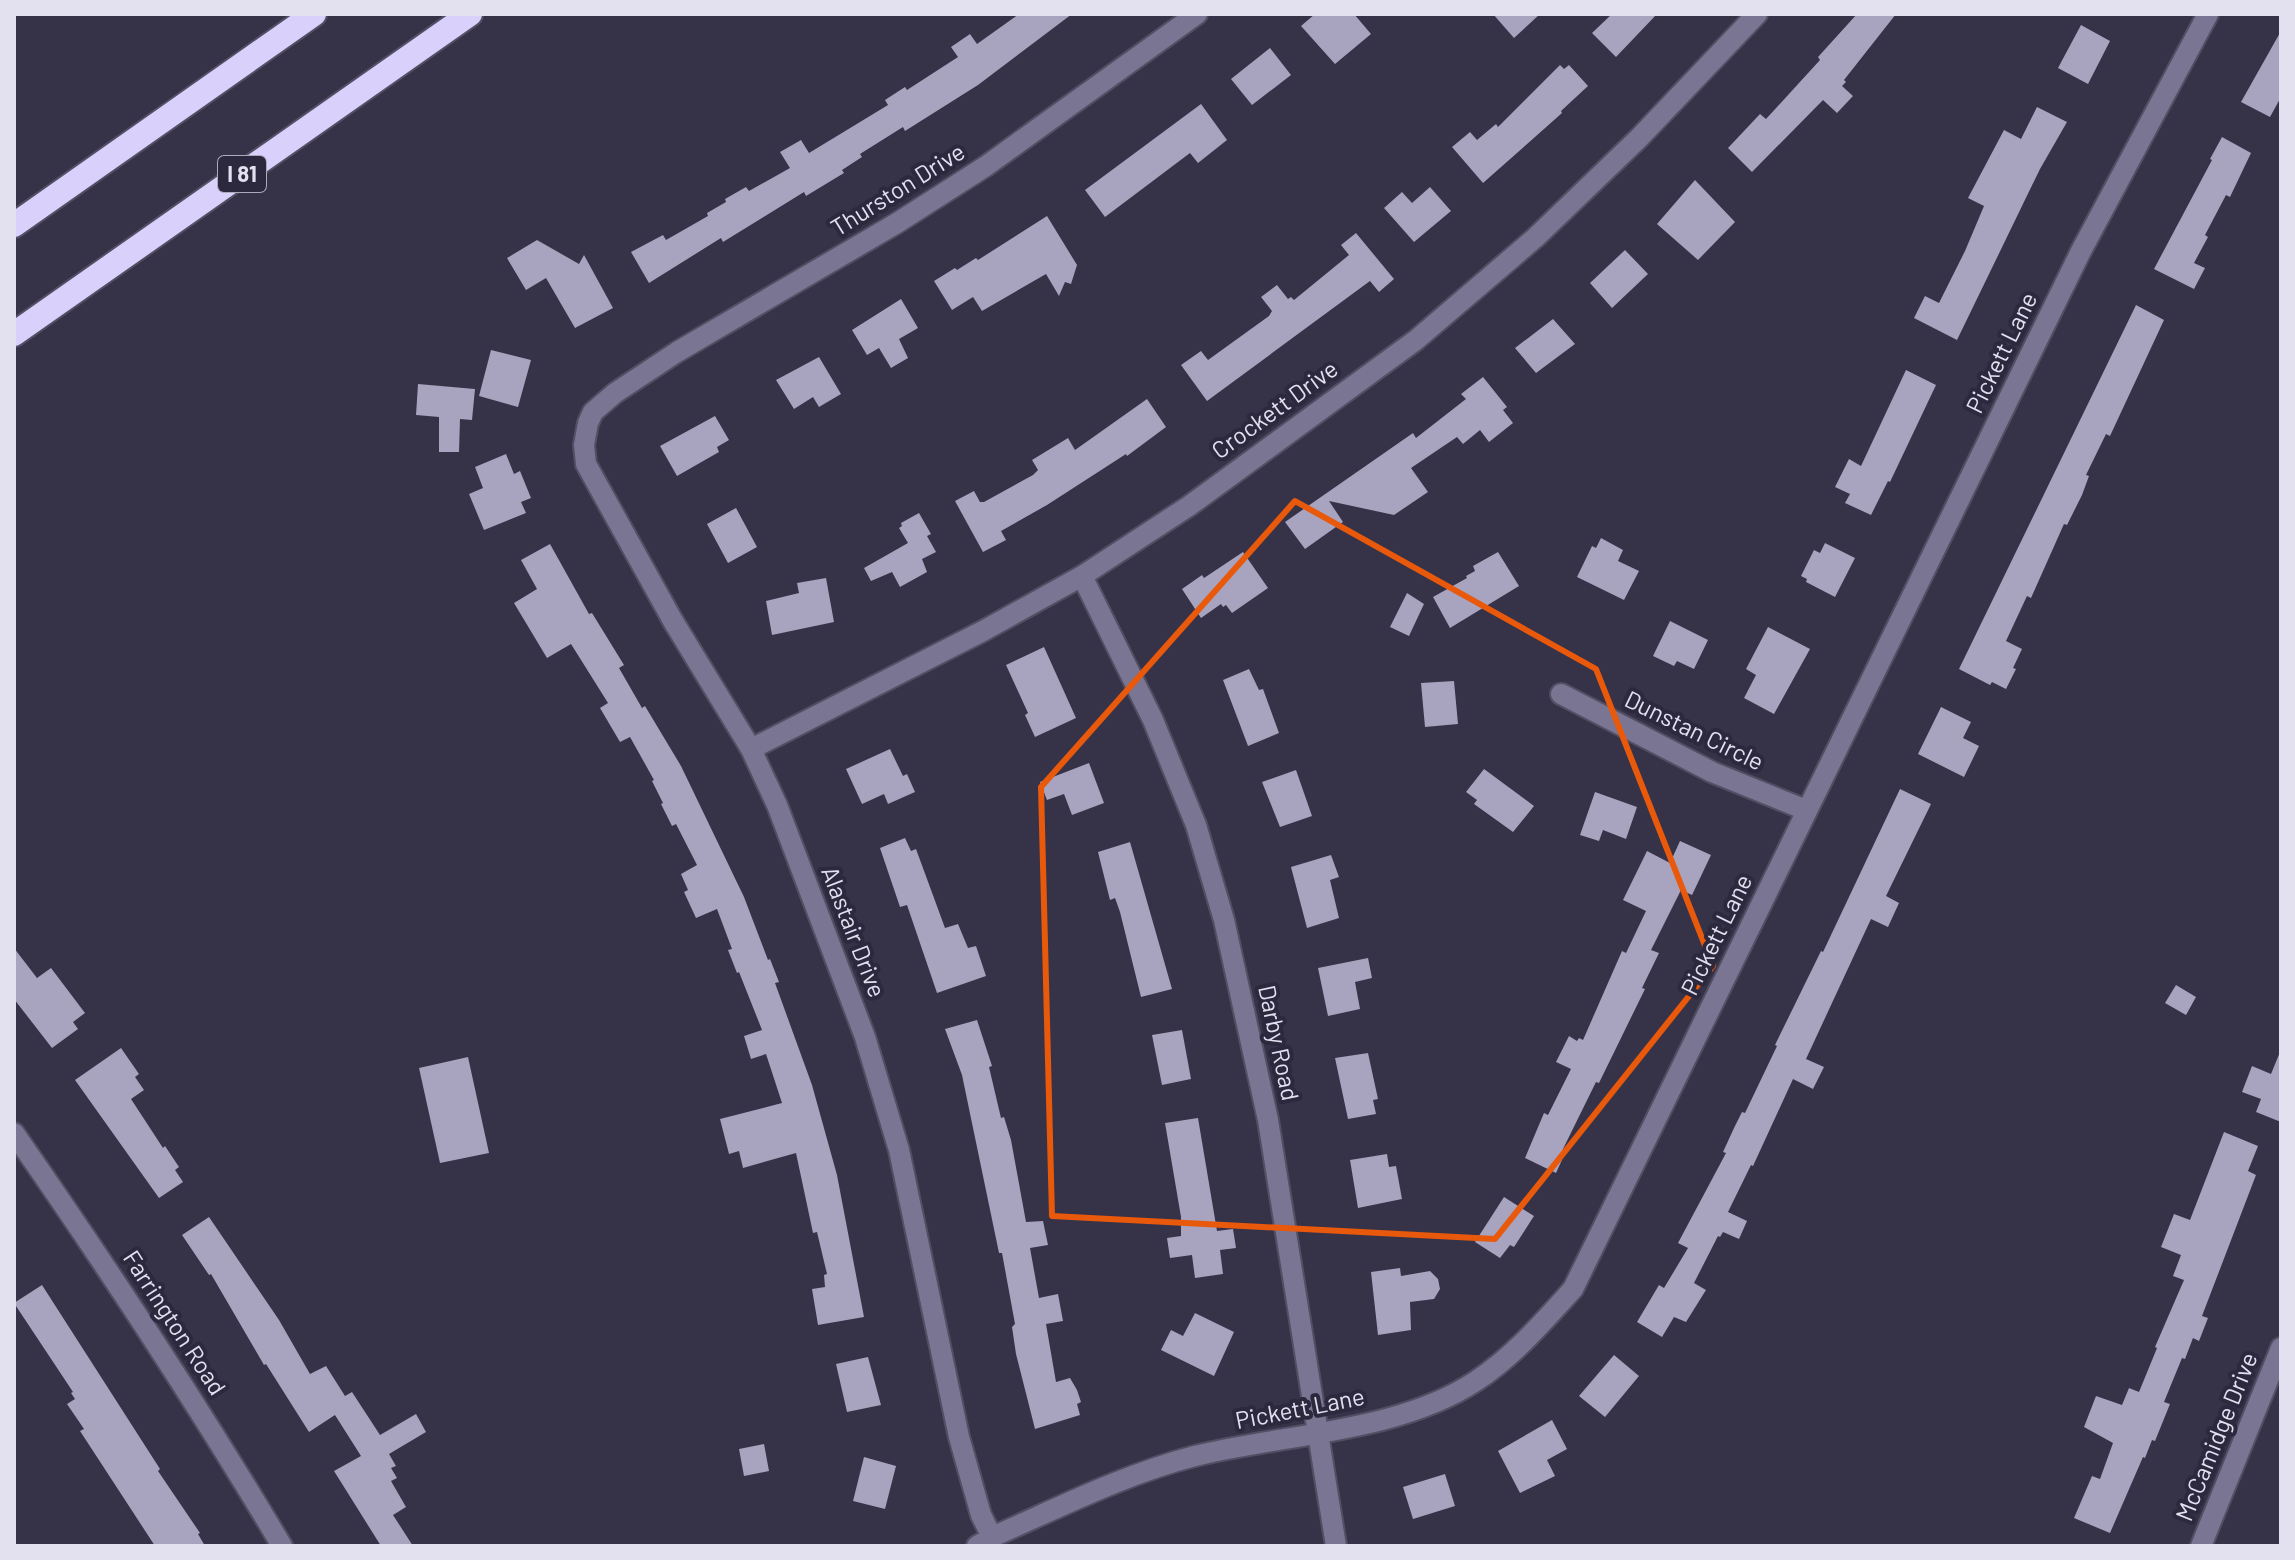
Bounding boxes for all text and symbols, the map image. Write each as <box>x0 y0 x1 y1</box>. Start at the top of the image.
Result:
street label: Thurston Drive <box>825 136 969 241</box>
road number: I 81 <box>218 156 266 192</box>
street label: Pickett Lane <box>1959 287 2042 417</box>
street label: Crockett Drive <box>1205 353 1343 464</box>
street label: Dunstan Circle <box>1621 684 1769 776</box>
street label: Alastair Drive <box>816 862 893 1001</box>
street label: Pickett Lane <box>1674 869 1757 999</box>
street label: Darby Road <box>1253 982 1306 1103</box>
street label: Farrington Road <box>118 1244 233 1400</box>
street label: McCamidge Drive <box>2169 1348 2263 1525</box>
street label: Pickett Lane <box>1233 1381 1367 1434</box>

